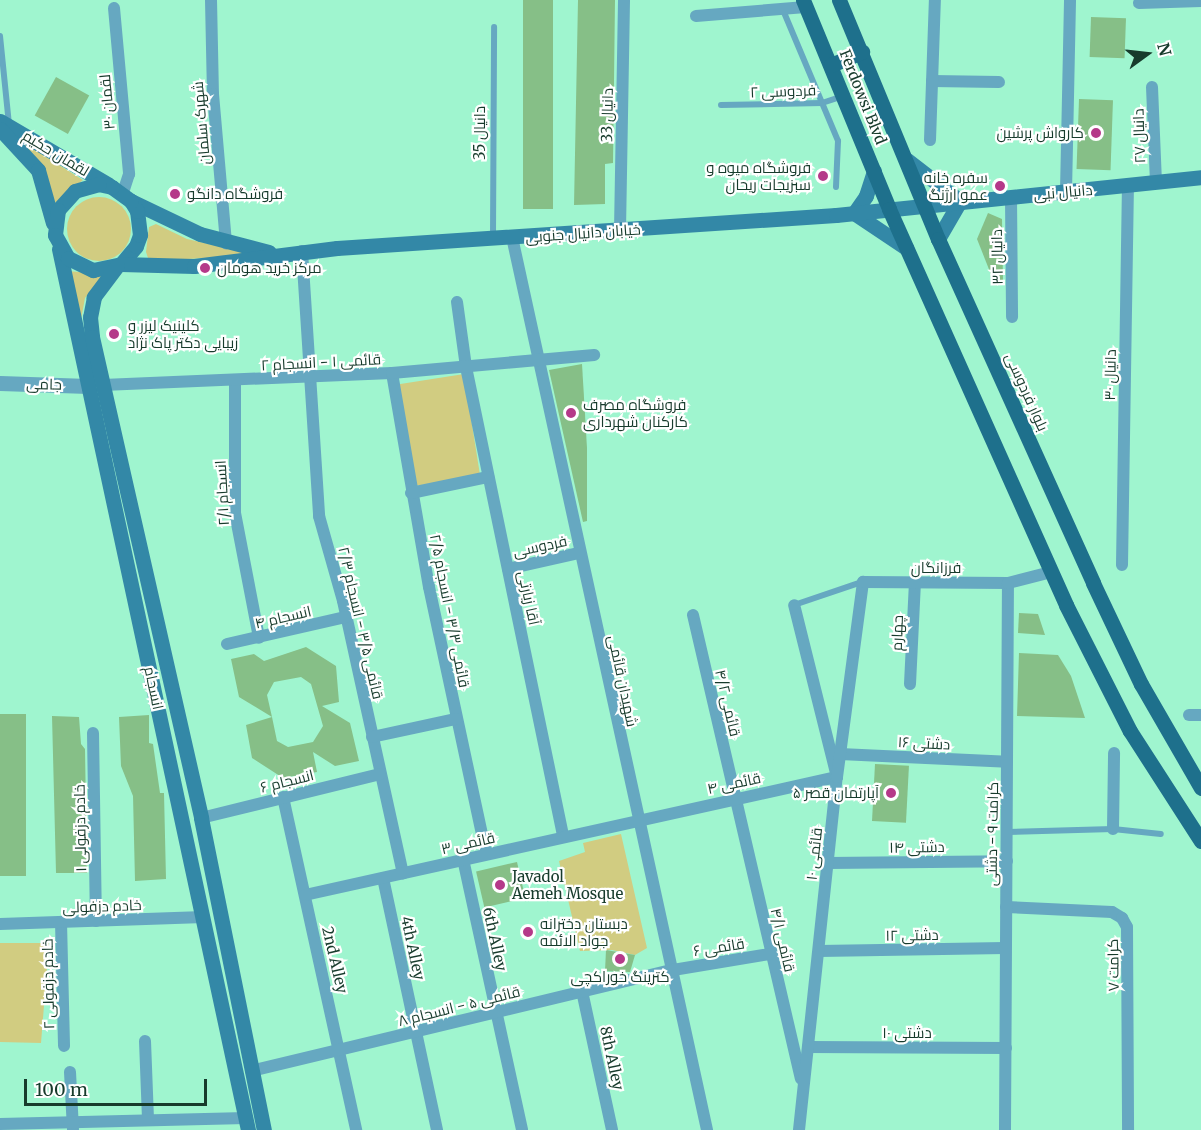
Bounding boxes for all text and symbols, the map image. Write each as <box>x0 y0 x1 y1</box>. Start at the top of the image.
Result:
north arrow <box>1117 24 1177 84</box>
text: N <box>1153 41 1176 58</box>
street label: Ferdowsi Blvd <box>836 47 890 147</box>
street label: لقمان ۳۰ <box>96 73 118 131</box>
street label: شهرک سلمان <box>188 81 214 165</box>
street label: فردوسی ۲ <box>750 81 816 101</box>
street label: دانیال 33 <box>598 88 616 142</box>
street label: دانیال 35 <box>471 106 489 160</box>
street label: دانیال ۲۷ <box>1129 108 1149 164</box>
place label: کارواش پرشین <box>997 124 1084 142</box>
street label: لقمان حکیم <box>20 126 92 180</box>
marker: کارواش پرشین <box>1089 126 1103 140</box>
place label: فروشگاه میوه و سبزیجات ریحان <box>706 158 811 193</box>
place label: سفره خانه عمو ارژنگ <box>924 168 988 203</box>
marker: فروشگاه میوه و سبزیجات ریحان <box>816 169 830 183</box>
marker: سفره خانه عمو ارژنگ <box>993 179 1007 193</box>
street label: دانیال نبی <box>1033 180 1093 204</box>
place label: فروشگاه دانگو <box>187 185 283 203</box>
marker: فروشگاه دانگو <box>168 187 182 201</box>
street label: خیابان دانیال جنوبی <box>525 220 641 246</box>
street label: دانیال ۳۲ <box>988 229 1006 285</box>
place label: مرکز خرید هومان <box>217 259 322 277</box>
marker: مرکز خرید هومان <box>198 261 212 275</box>
place label: کلینیک لیزر و زیبایی دکتر پاک نژاد <box>128 316 238 351</box>
marker: کلینیک لیزر و زیبایی دکتر پاک نژاد <box>105 325 123 343</box>
street label: دانیال ۳۰ <box>1101 349 1119 401</box>
street label: قائمی ۱ - انسجام ۲ <box>261 350 381 374</box>
street label: بلوار فردوسی <box>1002 350 1052 434</box>
street label: جامی <box>26 375 62 393</box>
place label: فروشگاه مصرف کارکنان شهرداری <box>583 395 688 430</box>
marker: فروشگاه مصرف کارکنان شهرداری <box>564 406 578 420</box>
street label: انسجام ۲/۱ <box>211 460 233 526</box>
street label: فردوسی <box>511 532 569 560</box>
street label: قائمی ۳/۳ - انسجام ۲/۵ <box>426 533 474 689</box>
street label: قائمی ۳/۵ - انسجام ۲/۳ <box>335 545 387 701</box>
street label: فرزانگان <box>911 559 961 577</box>
street label: آقا زیارتی <box>515 569 543 627</box>
street label: انسجام ۴ <box>253 602 313 632</box>
street label: چهارم <box>887 615 907 651</box>
street label: شهیدان قائمی <box>605 634 641 728</box>
street label: انسجام <box>141 665 167 711</box>
street label: قائمی ۴/۲ <box>712 668 744 738</box>
street label: دشتی ۱۶ <box>897 733 951 753</box>
street label: انسجام ۶ <box>258 766 316 796</box>
street label: قائمی ۴ <box>706 769 762 797</box>
street label: کرامت ۹ - دشتی <box>982 782 1002 886</box>
street label: خادم دزفولی ۱ <box>70 784 90 872</box>
place label: آپارتمان قصر ۵ <box>793 784 879 802</box>
marker: آپارتمان قصر ۵ <box>884 786 898 800</box>
street label: قائمی ۱۰ <box>802 827 826 881</box>
street label: قائمی ۳ <box>439 828 497 858</box>
street label: دشتی ۱۴ <box>889 838 945 856</box>
place label: Javadol Aemeh Mosque <box>512 867 623 902</box>
marker: Javadol Aemeh Mosque <box>493 878 507 892</box>
street label: خادم دزفولی <box>62 896 142 916</box>
street label: 6th Alley <box>479 905 511 973</box>
street label: قائمی ۴/۱ <box>767 906 799 974</box>
street label: 4th Alley <box>397 914 429 982</box>
place label: دبستان دخترانه جواد الائمه <box>540 914 628 949</box>
street label: 2nd Alley <box>319 925 351 995</box>
marker: دبستان دخترانه جواد الائمه <box>521 925 535 939</box>
street label: دشتی ۱۲ <box>885 926 939 944</box>
street label: قائمی ۶ <box>692 934 746 960</box>
street label: خادم دزفولی ۲ <box>38 938 58 1030</box>
street label: کرامت ۷ <box>1104 938 1122 992</box>
marker: کترینگ خوراکچی <box>613 952 627 966</box>
place label: کترینگ خوراکچی <box>570 968 670 986</box>
street label: قائمی ۵ - انسجام ۸ <box>396 982 522 1030</box>
street label: 8th Alley <box>596 1024 628 1092</box>
street label: دشتی ۱۰ <box>882 1024 932 1042</box>
scale bar <box>27 1067 210 1105</box>
text: 100 m <box>35 1078 88 1101</box>

